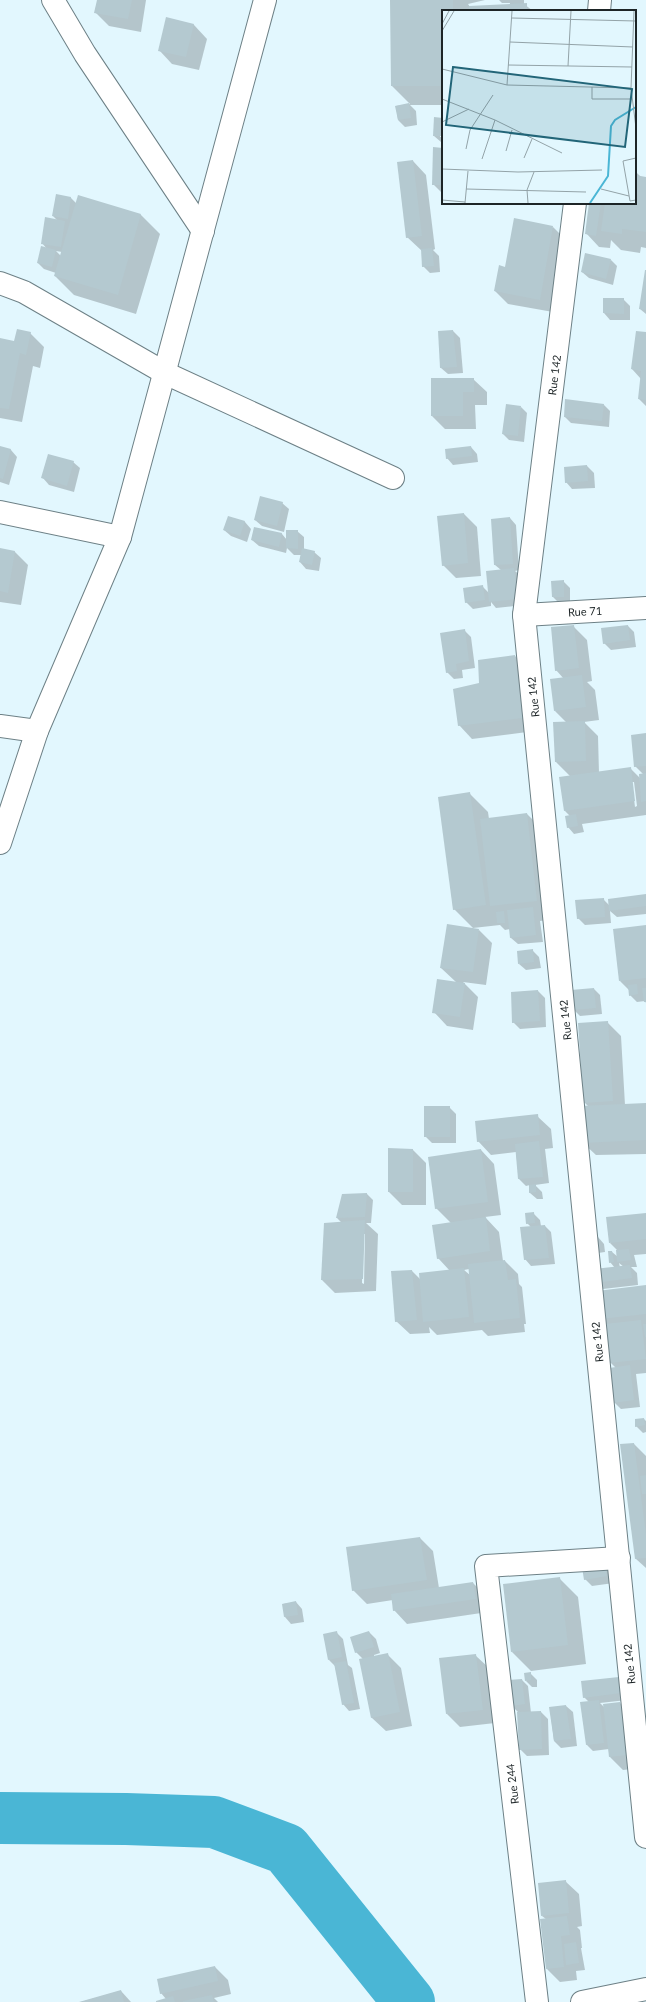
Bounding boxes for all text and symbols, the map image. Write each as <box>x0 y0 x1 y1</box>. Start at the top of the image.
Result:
inset map <box>442 10 636 204</box>
street label: Rue 142 <box>545 354 563 396</box>
street label: Rue 71 <box>568 604 602 618</box>
street label: Rue 142 <box>524 676 542 718</box>
street label: Rue 142 <box>556 999 574 1041</box>
street label: Rue 142 <box>588 1321 606 1363</box>
street label: Rue 142 <box>620 1643 638 1685</box>
street label: Rue 244 <box>503 1762 521 1805</box>

